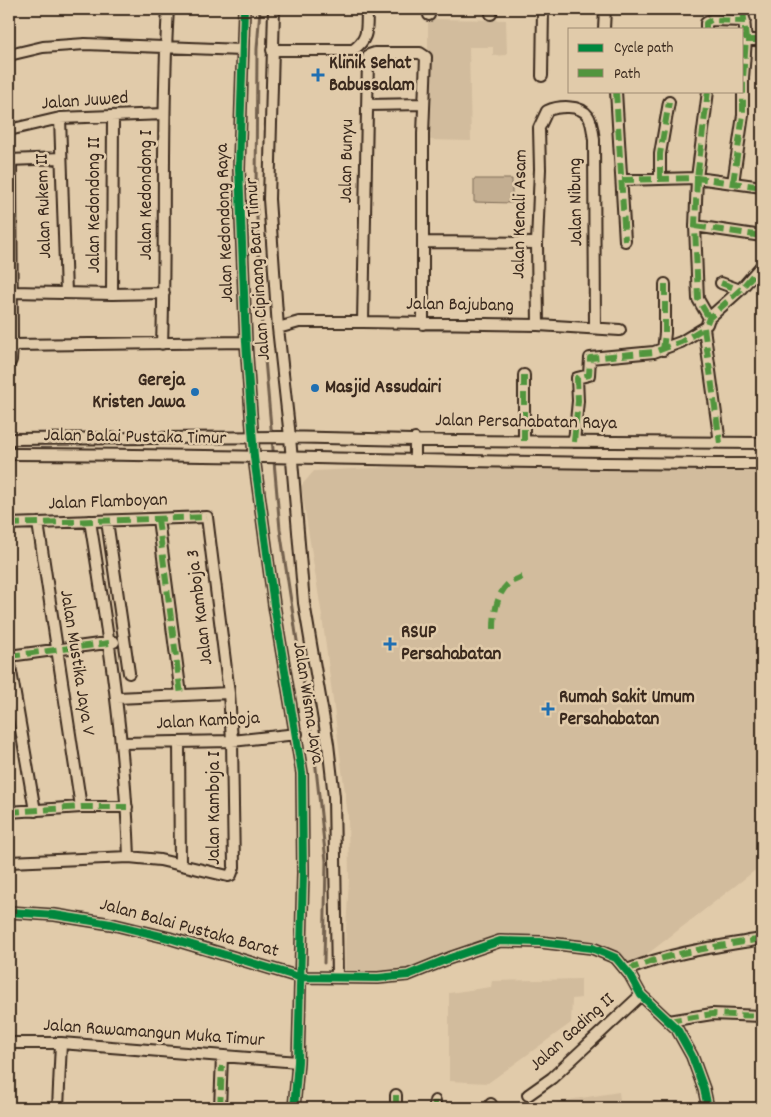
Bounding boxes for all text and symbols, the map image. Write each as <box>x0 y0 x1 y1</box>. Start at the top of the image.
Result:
legend <box>568 28 744 92</box>
text: Cycle path <box>614 38 674 60</box>
place label: Klinik Sehat Babussalam <box>329 51 415 100</box>
text: Path <box>614 64 640 86</box>
marker: Klinik Sehat Babussalam <box>311 68 325 82</box>
street label: Jalan Juwed <box>41 85 129 119</box>
street label: Jalan Bunyu <box>334 119 362 203</box>
street label: Jalan Kedondong I <box>134 130 161 260</box>
street label: Jalan Kedondong II <box>82 137 109 273</box>
street label: Jalan Kedondong Raya <box>210 142 242 303</box>
street label: Jalan Kenali Asam <box>506 149 536 279</box>
street label: Jalan Rukem II <box>30 153 60 259</box>
street label: Jalan Nibung <box>563 157 591 247</box>
street label: Jalan Cipinang Baru Timur <box>239 177 279 361</box>
street label: Jalan Bajubang <box>406 292 514 320</box>
place label: Gereja Kristen Jawa <box>92 368 186 417</box>
place label: Masjid Assudairi <box>325 375 442 402</box>
marker: Masjid Assudairi <box>309 382 321 394</box>
marker: Gereja Kristen Jawa <box>189 386 201 398</box>
street label: Jalan Persahabatan Raya <box>435 408 618 438</box>
street label: Jalan Balai Pustaka Timur <box>43 423 227 453</box>
street label: Jalan Flamboyan <box>48 487 168 519</box>
street label: Jalan Kamboja 3 <box>181 548 221 666</box>
street label: Jalan Mustika Jaya V <box>51 588 101 738</box>
place label: RSUP Persahabatan <box>401 620 502 669</box>
marker: RSUP Persahabatan <box>383 637 397 651</box>
street label: Jalan Wisma Jaya <box>284 640 330 767</box>
place label: Rumah Sakit Umum Persahabatan <box>559 685 695 734</box>
marker: Rumah Sakit Umum Persahabatan <box>541 702 555 716</box>
street label: Jalan Kamboja <box>156 706 262 738</box>
street label: Jalan Kamboja I <box>202 751 229 865</box>
street label: Jalan Balai Pustaka Barat <box>97 892 281 966</box>
street label: Jalan Gading II <box>524 987 622 1079</box>
street label: Jalan Rawamangun Muka Timur <box>42 1013 266 1055</box>

